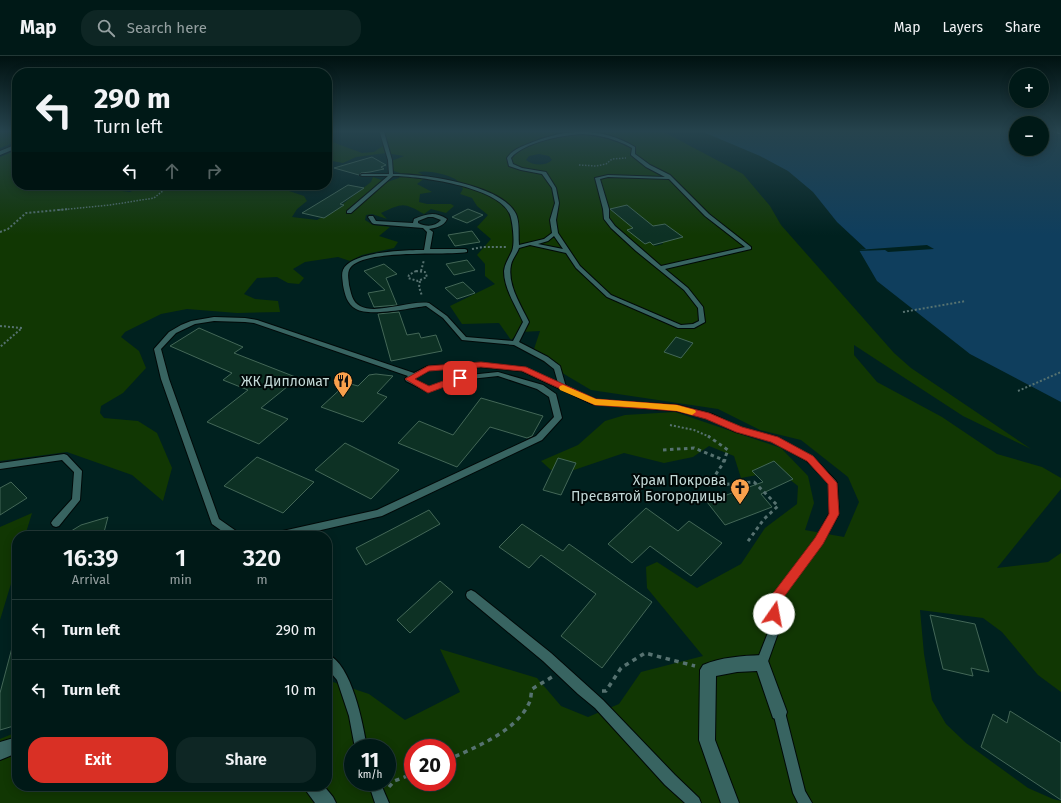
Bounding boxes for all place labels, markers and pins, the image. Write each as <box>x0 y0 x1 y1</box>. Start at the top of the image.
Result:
pin <box>443 361 477 395</box>
restaurant icon: ЖК Дипломат <box>332 370 354 398</box>
place label: ЖК Дипломат <box>241 373 330 390</box>
place label: Храм Покрова Пресвятой Богородицы <box>571 472 726 505</box>
church icon: Храм Покрова Пресвятой Богородицы <box>729 477 751 505</box>

